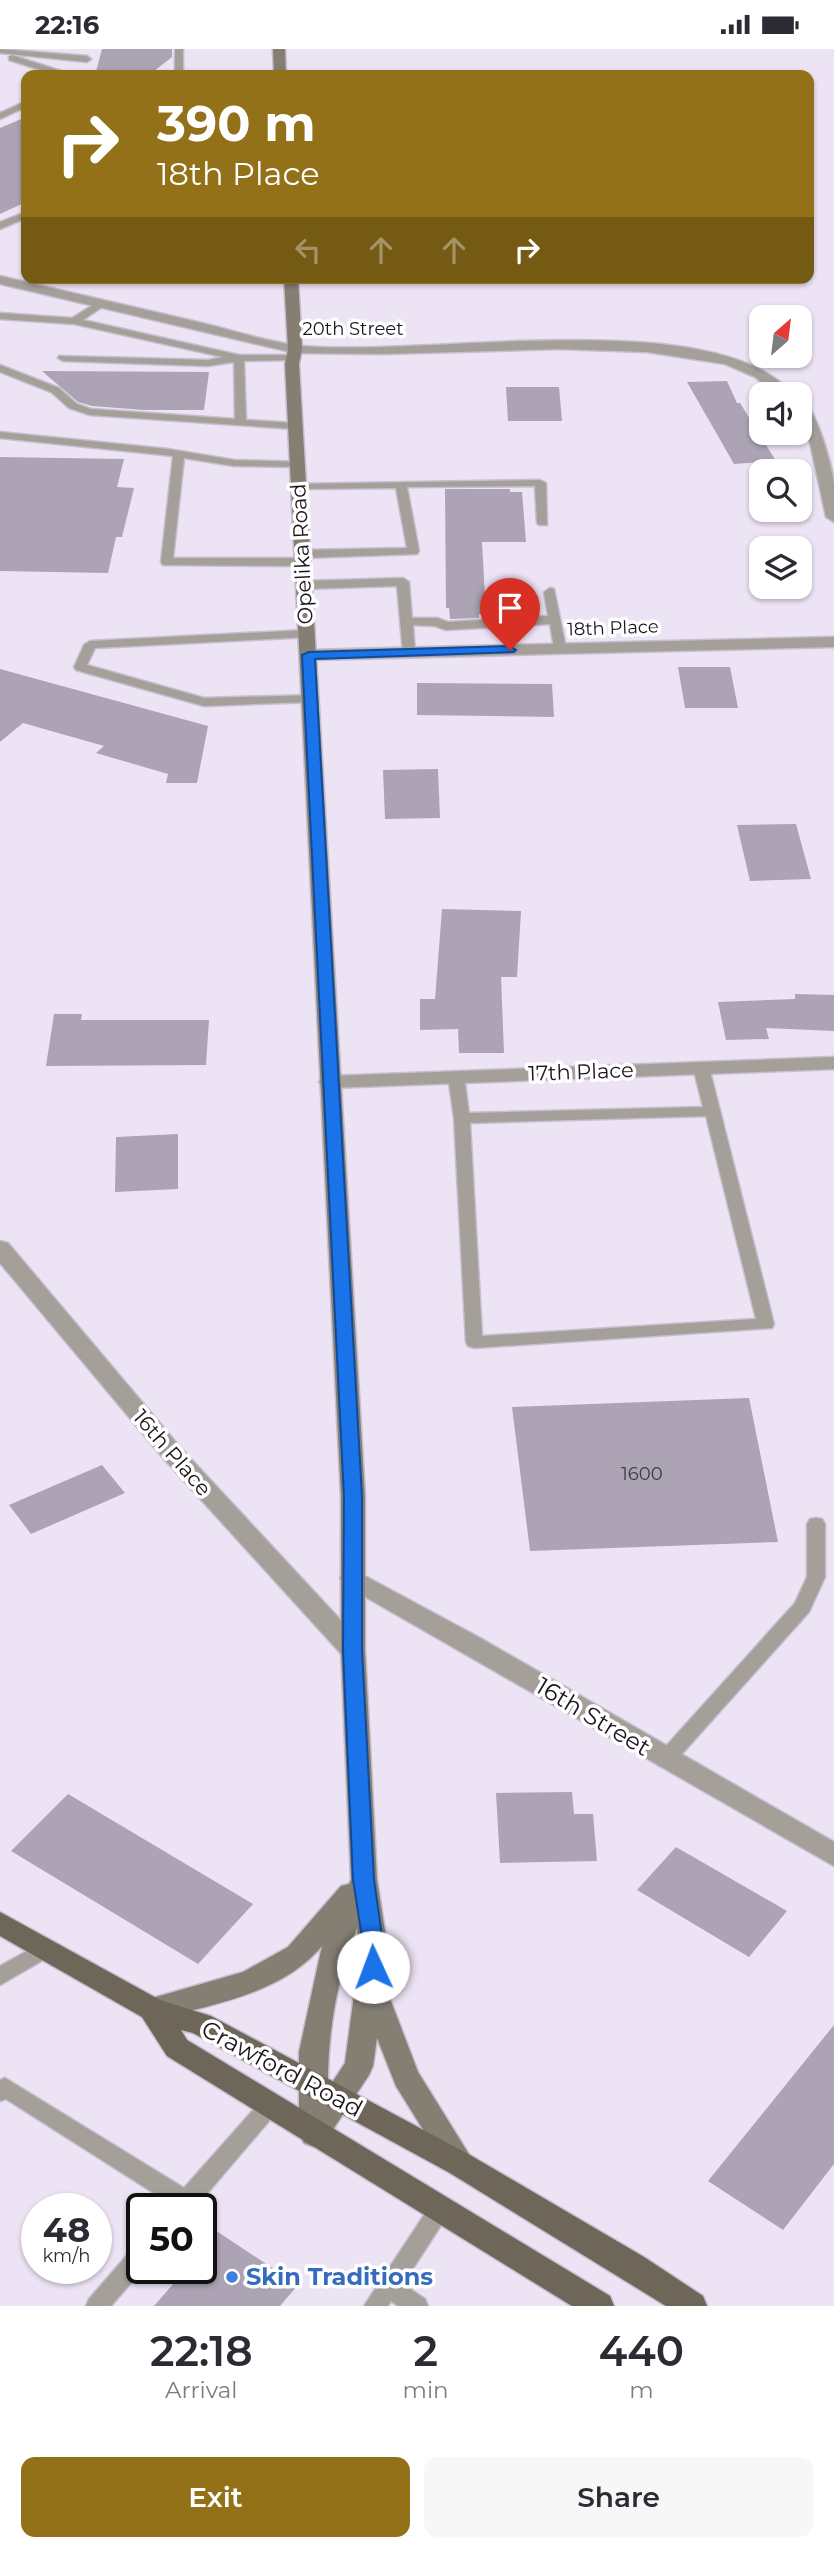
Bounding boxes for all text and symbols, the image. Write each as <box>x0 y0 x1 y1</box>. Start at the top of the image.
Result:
text: 22:16 <box>35 9 99 41</box>
text: 390 m <box>157 94 316 153</box>
icon: right <box>42 98 133 189</box>
text: 18th Place <box>157 154 320 193</box>
icon: left <box>289 231 327 269</box>
icon: ahead <box>362 231 400 269</box>
icon: ahead <box>435 231 473 269</box>
icon: right <box>508 231 546 269</box>
north arrow <box>749 305 812 367</box>
map controls <box>749 305 812 599</box>
street label: 20th Street <box>303 318 403 340</box>
button: sound <box>749 382 812 445</box>
button: search <box>749 459 812 522</box>
street label: Opelika Road <box>285 483 318 625</box>
button: layers <box>749 536 812 599</box>
pin <box>480 578 540 650</box>
icon: arrive <box>491 589 529 627</box>
street label: 18th Place <box>567 615 659 641</box>
street label: 17th Place <box>528 1057 634 1086</box>
street label: 16th Place <box>128 1404 217 1501</box>
house number: 1600 <box>621 1463 663 1485</box>
street label: 16th Street <box>531 1671 656 1762</box>
position arrow <box>336 1930 410 2004</box>
street label: Crawford Road <box>197 2014 368 2123</box>
speed limit sign: 50 <box>126 2193 217 2284</box>
text: 48 <box>43 2208 90 2251</box>
text: km/h <box>42 2245 91 2267</box>
place label: Skin Traditions <box>246 2262 433 2291</box>
marker: Skin Traditions <box>224 2269 240 2285</box>
text: 22:18 <box>150 2325 253 2377</box>
text: 2 <box>413 2325 438 2377</box>
text: 440 <box>599 2325 684 2377</box>
text: Arrival <box>165 2376 238 2404</box>
text: min <box>403 2376 449 2404</box>
text: m <box>629 2376 654 2404</box>
button: Exit <box>21 2457 410 2537</box>
button: Share <box>424 2457 813 2537</box>

